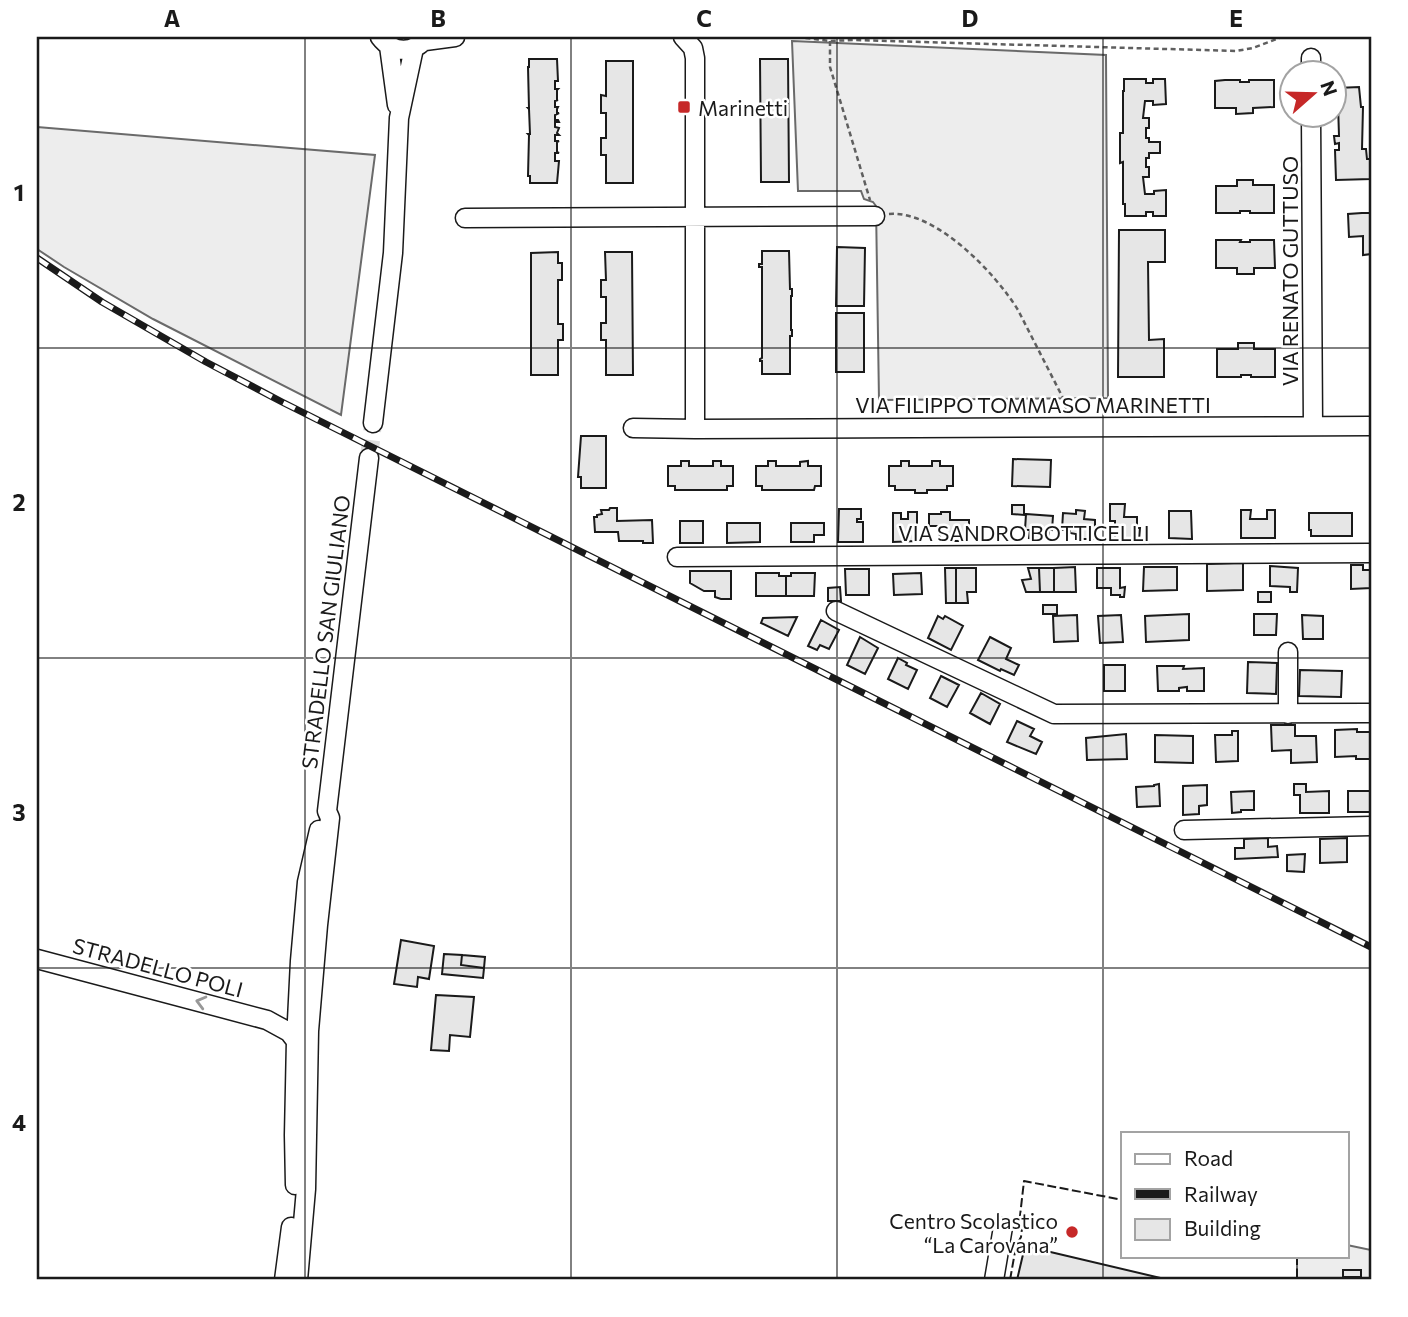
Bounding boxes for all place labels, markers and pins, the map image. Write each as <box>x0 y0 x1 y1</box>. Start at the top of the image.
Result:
place label: Marinetti <box>698 95 788 120</box>
marker: Marinetti <box>676 99 692 115</box>
place label: Centro Scolastico “La Carovana” <box>889 1208 1058 1257</box>
marker: Centro Scolastico “La Carovana” <box>1064 1224 1080 1240</box>

